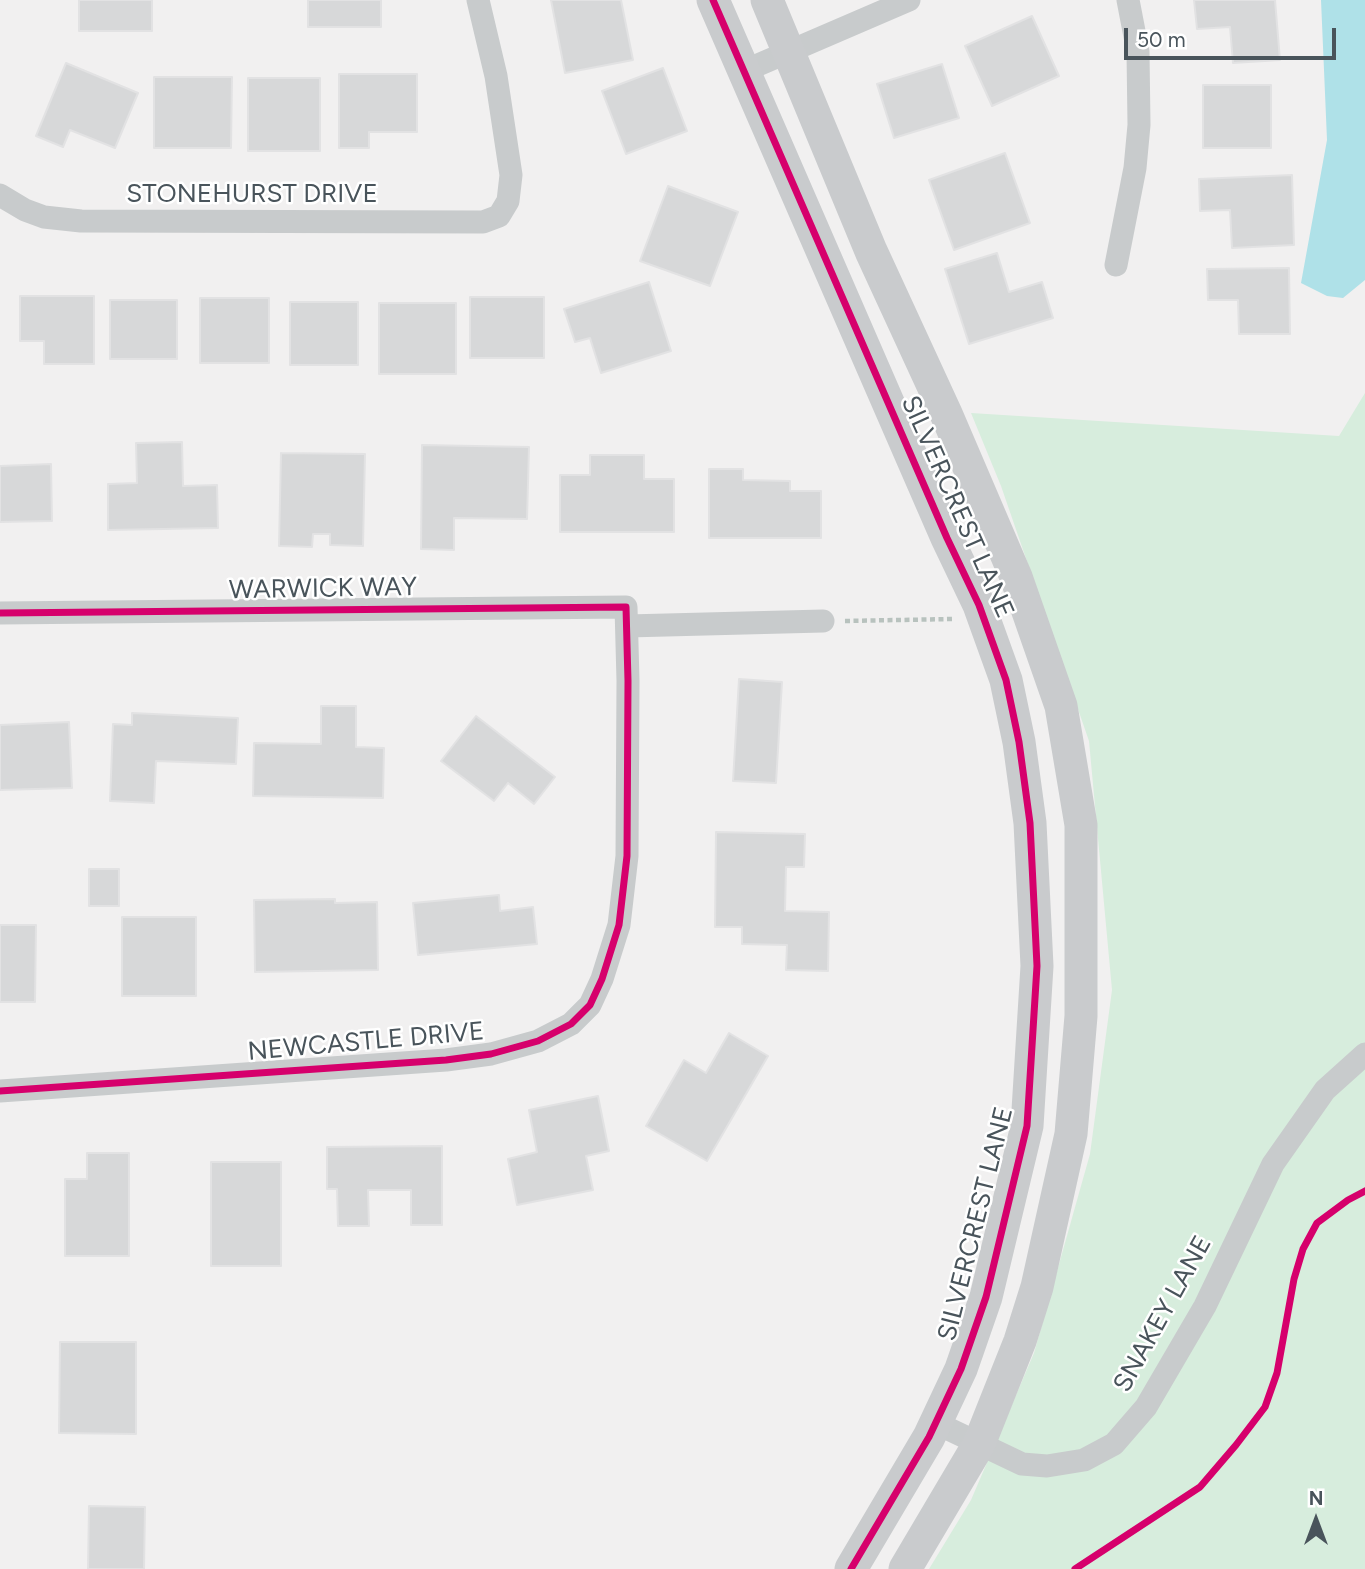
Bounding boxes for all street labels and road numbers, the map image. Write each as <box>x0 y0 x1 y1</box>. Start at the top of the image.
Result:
street label: STONEHURST DRIVE <box>126 178 378 210</box>
street label: SILVERCREST LANE <box>894 391 1020 623</box>
street label: WARWICK WAY <box>229 572 417 606</box>
street label: NEWCASTLE DRIVE <box>247 1016 485 1068</box>
street label: SILVERCREST LANE <box>932 1104 1020 1344</box>
street label: SNAKEY LANE <box>1107 1230 1219 1398</box>

